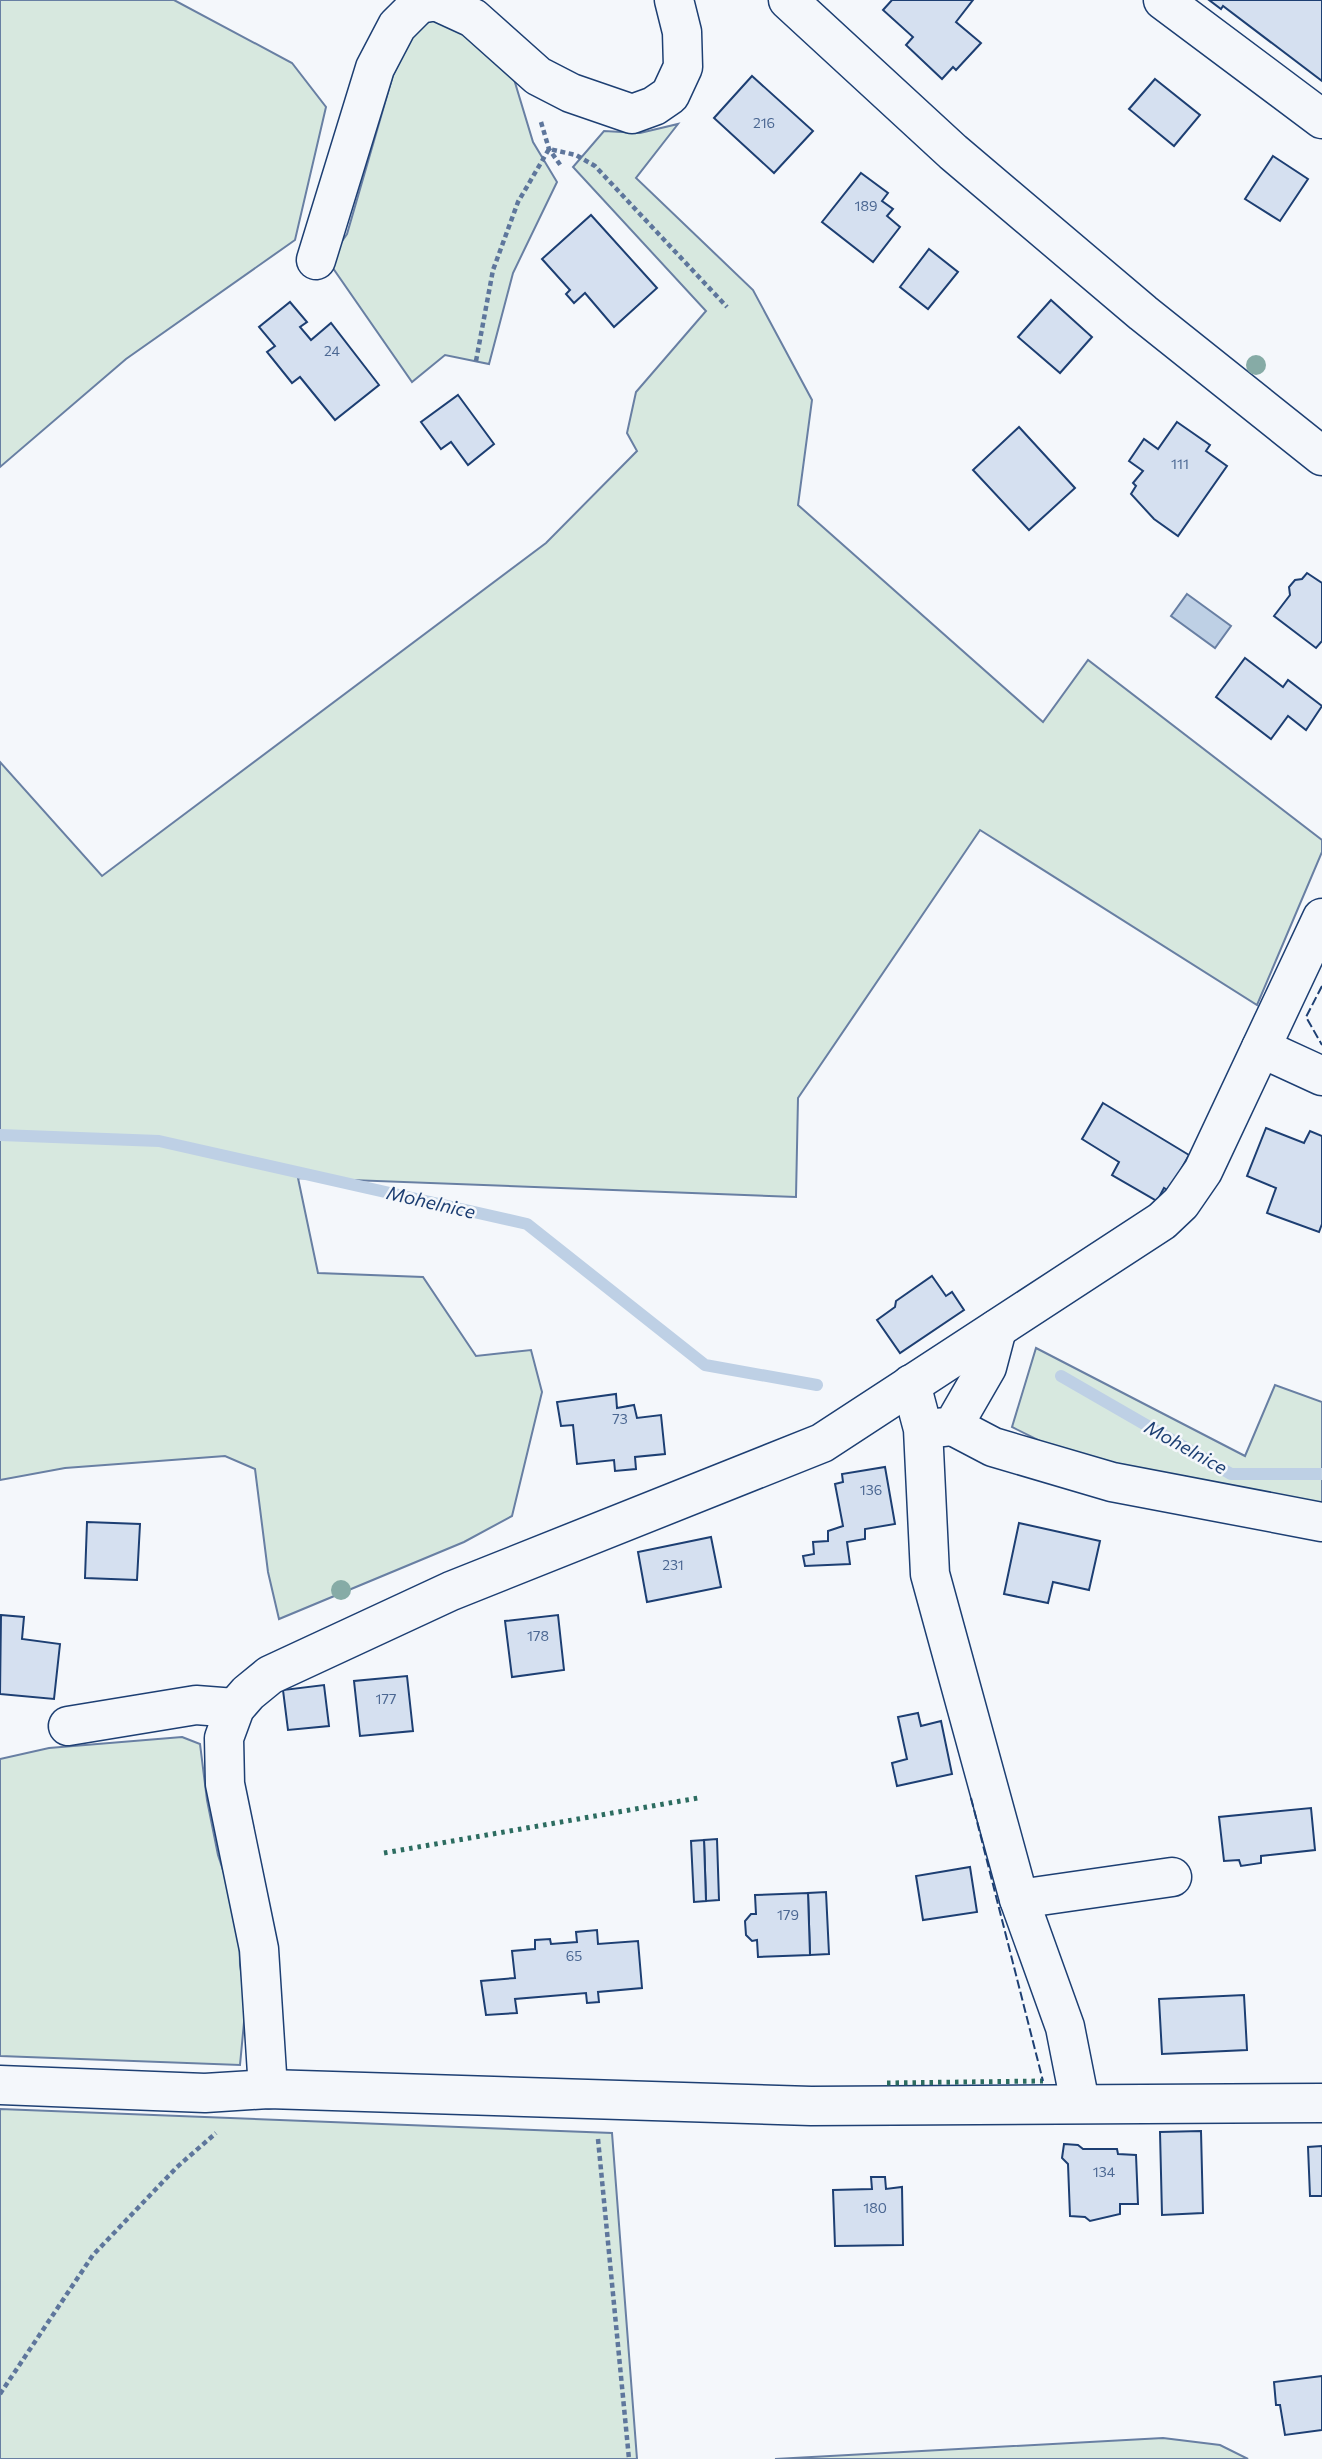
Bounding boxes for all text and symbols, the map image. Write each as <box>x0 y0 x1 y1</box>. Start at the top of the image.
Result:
house number: 216 <box>753 114 775 131</box>
house number: 189 <box>855 197 877 214</box>
house number: 24 <box>324 342 341 359</box>
house number: 111 <box>1171 455 1189 472</box>
water label: Mohelnice <box>384 1180 478 1223</box>
house number: 73 <box>612 1410 628 1427</box>
water label: Mohelnice <box>1141 1415 1231 1479</box>
house number: 136 <box>860 1481 882 1498</box>
house number: 231 <box>662 1556 684 1573</box>
house number: 178 <box>527 1627 549 1644</box>
house number: 177 <box>376 1690 396 1707</box>
house number: 179 <box>777 1906 799 1923</box>
house number: 65 <box>566 1947 582 1964</box>
house number: 134 <box>1093 2163 1116 2180</box>
house number: 180 <box>863 2199 887 2216</box>

